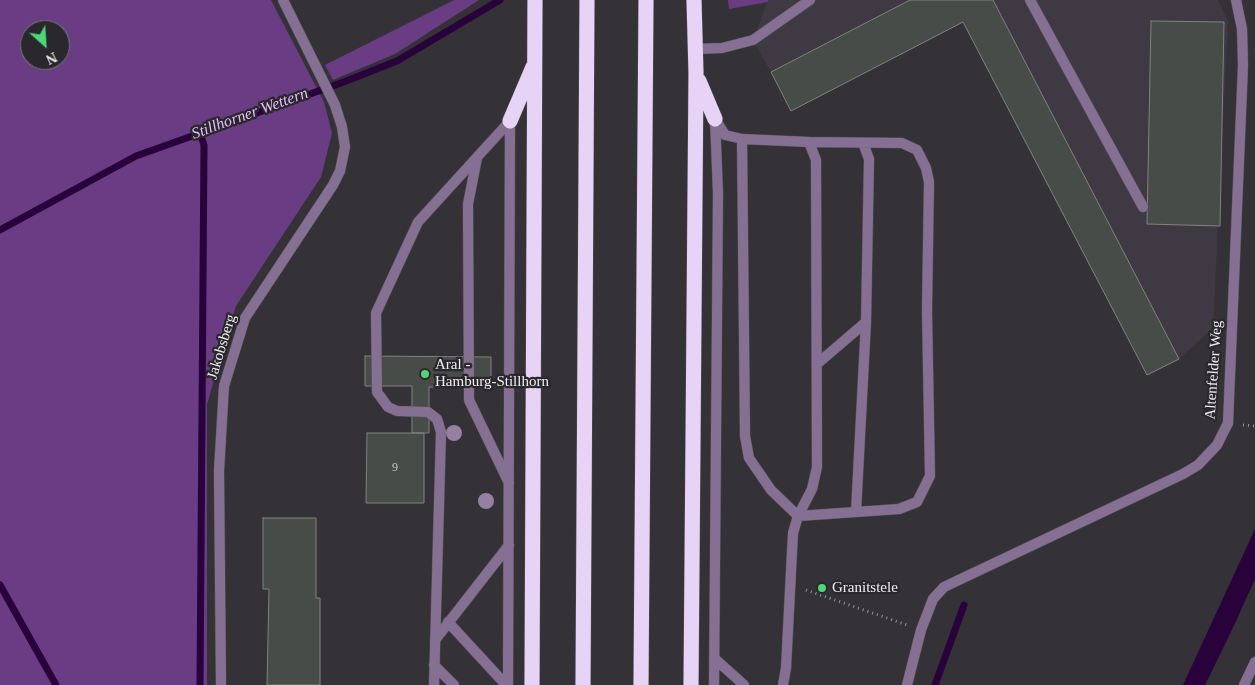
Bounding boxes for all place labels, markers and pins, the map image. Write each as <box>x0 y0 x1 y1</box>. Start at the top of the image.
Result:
place label: Aral - Hamburg-Stillhorn <box>435 356 549 391</box>
marker: Aral - Hamburg-Stillhorn <box>419 368 431 380</box>
place label: Granitstele <box>832 579 898 597</box>
marker: Granitstele <box>816 582 828 594</box>

